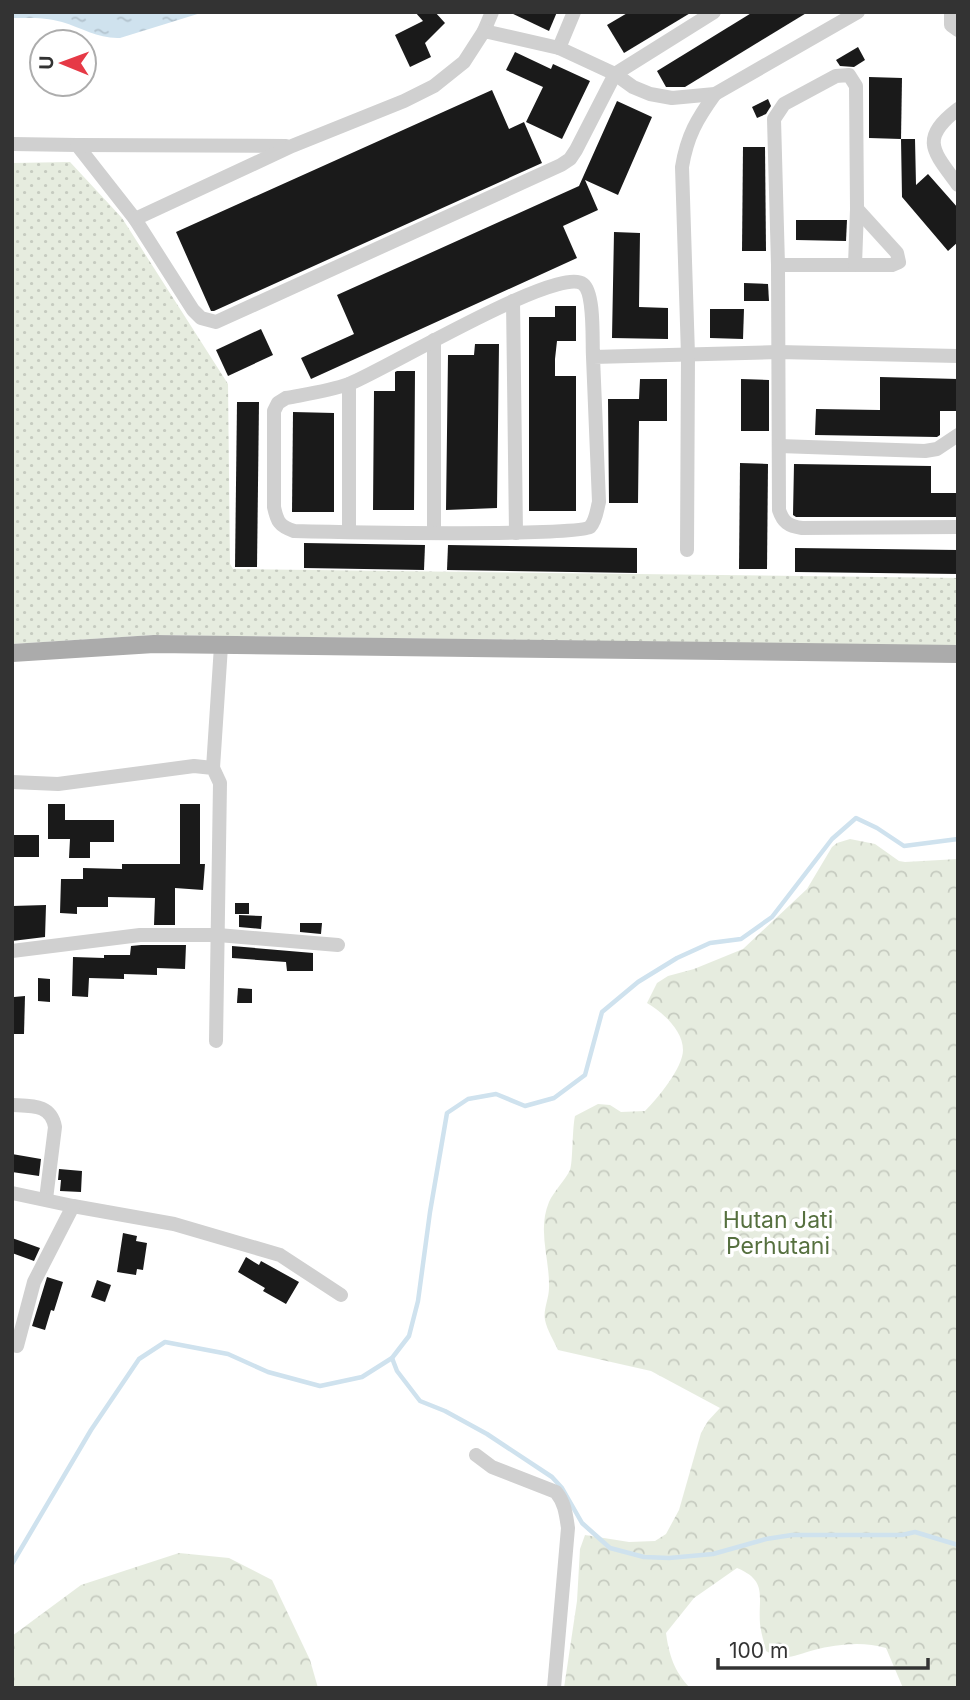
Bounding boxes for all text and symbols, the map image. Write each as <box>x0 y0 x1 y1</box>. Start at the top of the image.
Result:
north arrow <box>28 28 98 98</box>
text: U <box>35 56 58 70</box>
park label: Hutan Jati Perhutani <box>723 1206 833 1260</box>
scale bar <box>718 1626 928 1670</box>
text: 100 m <box>729 1638 788 1663</box>

